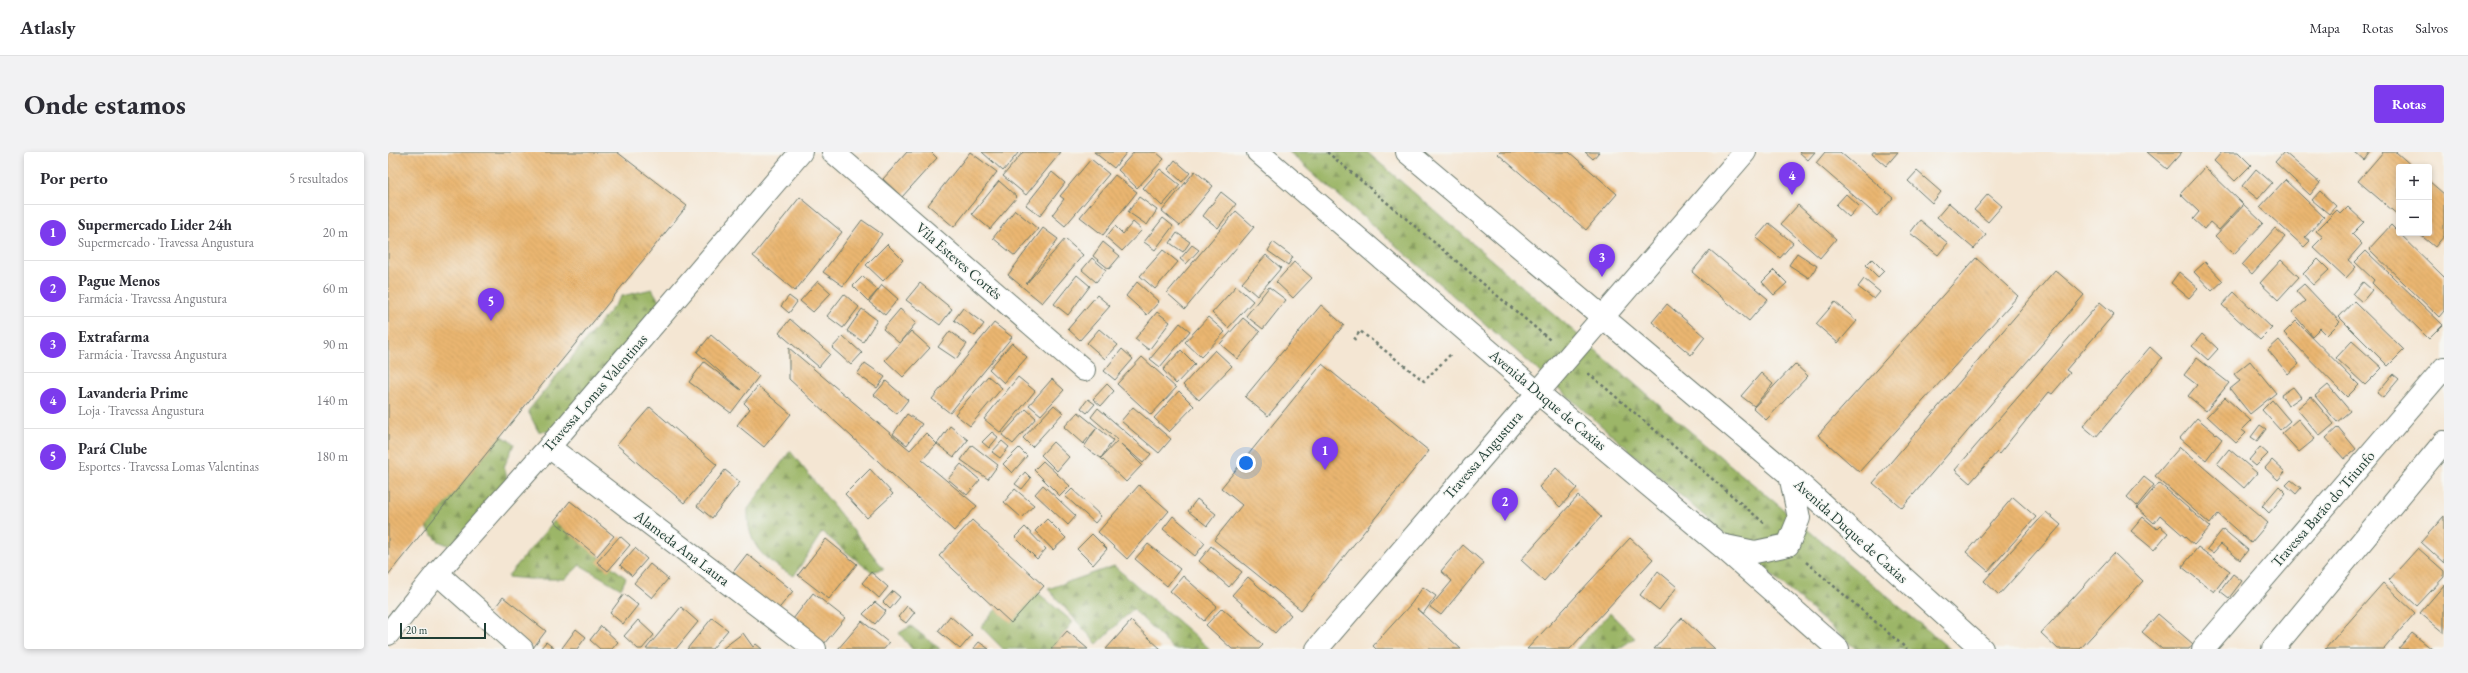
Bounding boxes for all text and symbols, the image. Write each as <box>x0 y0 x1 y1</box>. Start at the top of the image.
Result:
text: Atlasly <box>20 15 76 40</box>
text: Mapa <box>2309 19 2340 37</box>
text: Rotas <box>2362 19 2393 37</box>
text: Salvos <box>2415 19 2448 37</box>
button: Rotas <box>2374 85 2444 123</box>
text: Onde estamos <box>24 86 186 122</box>
pin: 4 <box>1779 162 1805 195</box>
map controls <box>2396 164 2432 236</box>
button: + <box>2396 164 2432 200</box>
text: Por perto <box>40 167 108 189</box>
text: 5 resultados <box>289 170 348 187</box>
button: − <box>2396 200 2432 236</box>
text: Supermercado Lider 24h <box>78 215 232 234</box>
street label: Vila Esteves Cortês <box>912 218 1007 303</box>
text: 1 <box>50 224 56 241</box>
text: 20 m <box>323 224 348 241</box>
text: Supermercado · Travessa Angustura <box>78 234 254 251</box>
pin: 3 <box>1589 244 1615 277</box>
text: Pague Menos <box>78 271 160 290</box>
text: 2 <box>50 280 56 297</box>
text: 60 m <box>323 280 348 297</box>
pin: 5 <box>478 288 504 321</box>
text: Farmácia · Travessa Angustura <box>78 290 227 307</box>
text: Extrafarma <box>78 327 149 346</box>
street label: Travessa Lomas Valentinas <box>538 329 651 456</box>
text: 3 <box>50 336 56 353</box>
text: 90 m <box>323 336 348 353</box>
street label: Avenida Duque de Caxias <box>1485 344 1611 454</box>
text: Farmácia · Travessa Angustura <box>78 346 227 363</box>
text: Lavanderia Prime <box>78 383 188 402</box>
text: 4 <box>50 392 56 409</box>
text: 140 m <box>317 392 348 409</box>
text: Loja · Travessa Angustura <box>78 402 204 419</box>
street label: Travessa Angustura <box>1439 406 1526 503</box>
pin: 1 <box>1312 437 1338 470</box>
text: Pará Clube <box>78 439 147 458</box>
street label: Travessa Barão do Triunfo <box>2267 446 2379 571</box>
text: 5 <box>50 448 56 465</box>
text: 180 m <box>317 448 348 465</box>
your location <box>1236 453 1256 473</box>
text: Esportes · Travessa Lomas Valentinas <box>78 458 259 475</box>
street label: Avenida Duque de Caxias <box>1789 474 1913 587</box>
pin: 2 <box>1492 488 1518 521</box>
street label: Alameda Ana Laura <box>630 505 734 590</box>
scale bar <box>400 621 486 640</box>
text: 20 m <box>406 623 427 637</box>

